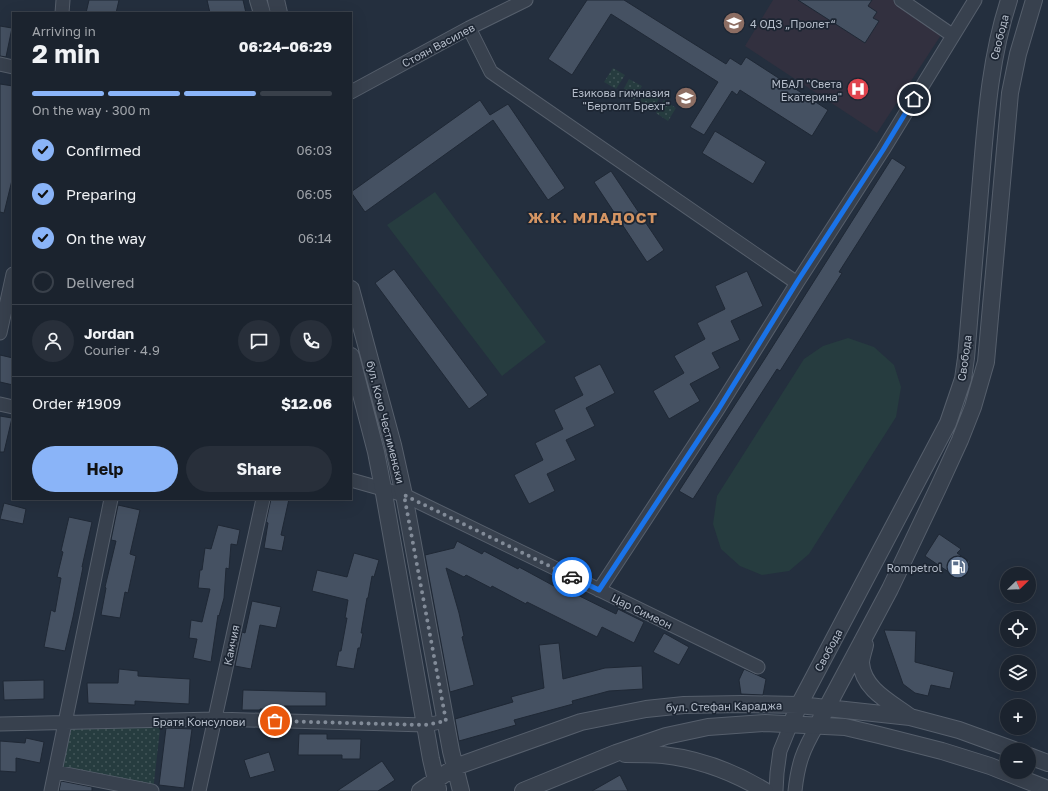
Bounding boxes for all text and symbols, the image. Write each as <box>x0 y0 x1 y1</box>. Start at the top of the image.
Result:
school or university icon: 4 ОДЗ „Пролет“ <box>721 10 747 36</box>
street label: Свобода <box>987 13 1011 61</box>
place label: 4 ОДЗ „Пролет“ <box>750 17 836 30</box>
street label: Стоян Василев <box>399 20 477 70</box>
text: Arriving in <box>32 23 96 39</box>
text: 06:24–06:29 <box>239 37 332 55</box>
text: 2 min <box>32 38 100 69</box>
hospital icon: МБАЛ "Света Екатерина" <box>845 76 871 102</box>
place label: МБАЛ "Света Екатерина" <box>772 77 842 103</box>
pin <box>897 82 931 116</box>
school or university icon: Езикова гимназия "Бертолт Брехт" <box>673 85 699 111</box>
place label: Езикова гимназия "Бертолт Брехт" <box>572 86 670 112</box>
icon: home <box>903 88 925 110</box>
text: On the way · 300 m <box>32 102 150 118</box>
icon: check <box>32 139 54 161</box>
text: Confirmed <box>66 141 141 159</box>
text: 06:03 <box>297 142 332 158</box>
icon: check <box>32 183 54 205</box>
text: Preparing <box>66 185 136 203</box>
text: 06:05 <box>297 186 332 202</box>
district label: Ж.К. МЛАДОСТ <box>528 208 658 226</box>
icon: check <box>32 227 54 249</box>
text: On the way <box>66 229 146 247</box>
text: 06:14 <box>298 230 332 246</box>
text: Delivered <box>66 273 134 291</box>
button: person <box>32 320 74 362</box>
button: chat <box>238 320 280 362</box>
button: phone <box>290 320 332 362</box>
text: Jordan <box>84 324 134 342</box>
street label: Свобода <box>954 334 974 382</box>
text: Courier · 4.9 <box>84 342 160 358</box>
street label: бул. Кочо Честименски <box>364 359 408 485</box>
text: Order #1909 <box>32 394 121 412</box>
text: $12.06 <box>281 394 332 412</box>
button: Help <box>32 446 178 492</box>
button: Share <box>186 446 332 492</box>
fuel station icon: Rompetrol <box>945 554 971 580</box>
courier <box>552 557 592 597</box>
place label: Rompetrol <box>886 561 942 574</box>
icon: car <box>561 566 583 588</box>
north arrow <box>1000 567 1036 603</box>
map controls <box>1000 567 1036 779</box>
street label: Цар Симеон <box>610 591 674 631</box>
button: locate <box>1000 611 1036 647</box>
street label: Камчия <box>220 624 242 666</box>
street label: Свобода <box>811 627 845 673</box>
button: layers <box>1000 655 1036 691</box>
street label: бул. Стефан Караджа <box>666 698 782 714</box>
button: + <box>1000 699 1036 735</box>
pin <box>258 704 292 738</box>
icon: bag <box>264 710 286 732</box>
street label: Братя Консулови <box>153 715 245 728</box>
button: − <box>1000 743 1036 779</box>

